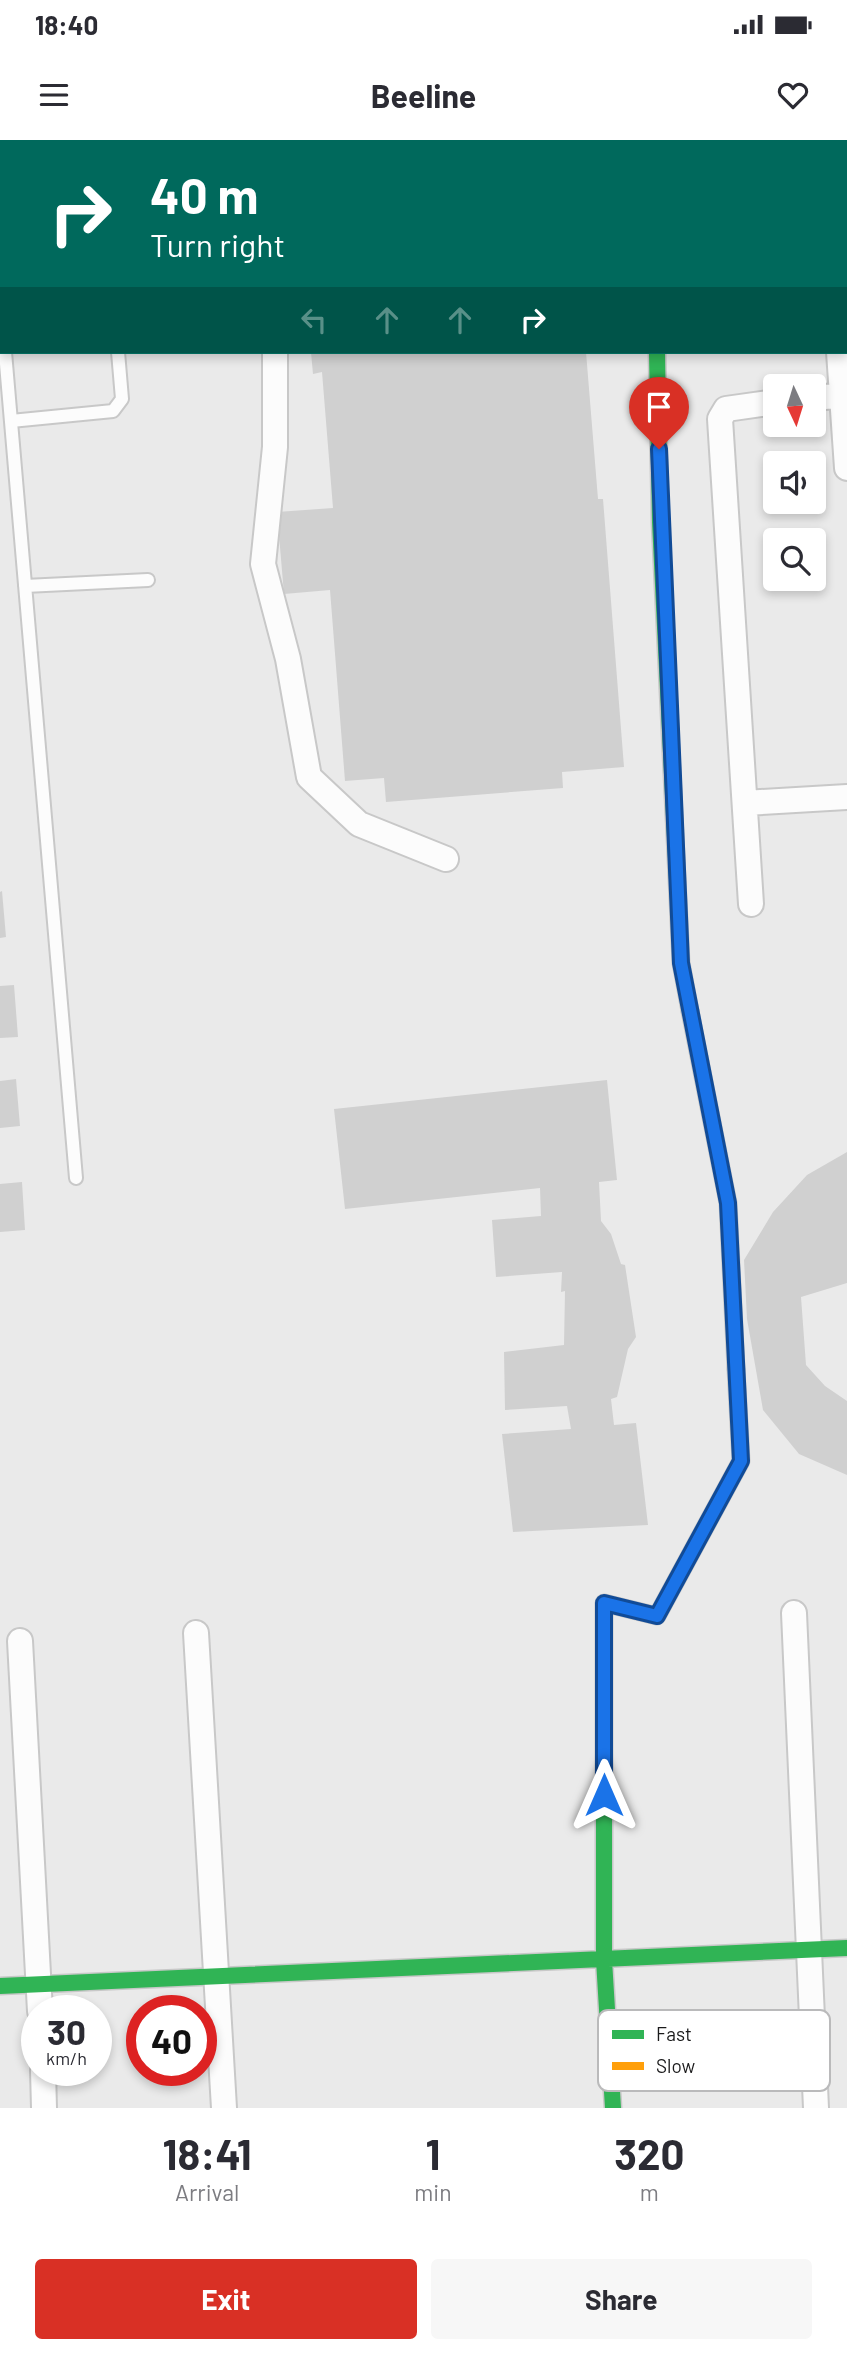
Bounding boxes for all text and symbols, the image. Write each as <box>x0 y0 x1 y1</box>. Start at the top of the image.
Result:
text: 18:40 <box>35 9 98 40</box>
icon: menu <box>35 76 73 114</box>
text: Beeline <box>371 76 476 114</box>
icon: heart <box>774 76 812 114</box>
text: 40 m <box>150 165 258 224</box>
icon: right <box>35 168 126 259</box>
text: Turn right <box>150 225 285 263</box>
icon: left <box>295 301 333 339</box>
icon: ahead <box>368 301 406 339</box>
icon: ahead <box>441 301 479 339</box>
icon: right <box>514 301 552 339</box>
north arrow <box>763 374 826 438</box>
map controls <box>763 374 826 591</box>
pin <box>629 377 689 449</box>
icon: arrive <box>640 388 678 426</box>
button: sound <box>763 451 826 514</box>
button: search <box>763 528 826 591</box>
position arrow <box>567 1758 641 1832</box>
speed limit sign: 40 <box>126 1995 217 2086</box>
text: 30 <box>47 2010 86 2052</box>
legend <box>598 2010 830 2091</box>
text: Fast <box>656 2022 692 2045</box>
text: km/h <box>46 2047 87 2069</box>
text: Slow <box>656 2054 695 2077</box>
text: 18:41 <box>163 2128 252 2178</box>
text: 1 <box>426 2128 440 2178</box>
text: 320 <box>614 2128 684 2178</box>
text: Arrival <box>175 2178 239 2206</box>
text: min <box>414 2178 452 2206</box>
text: m <box>640 2178 659 2206</box>
button: Exit <box>35 2259 417 2339</box>
button: Share <box>431 2259 812 2339</box>

